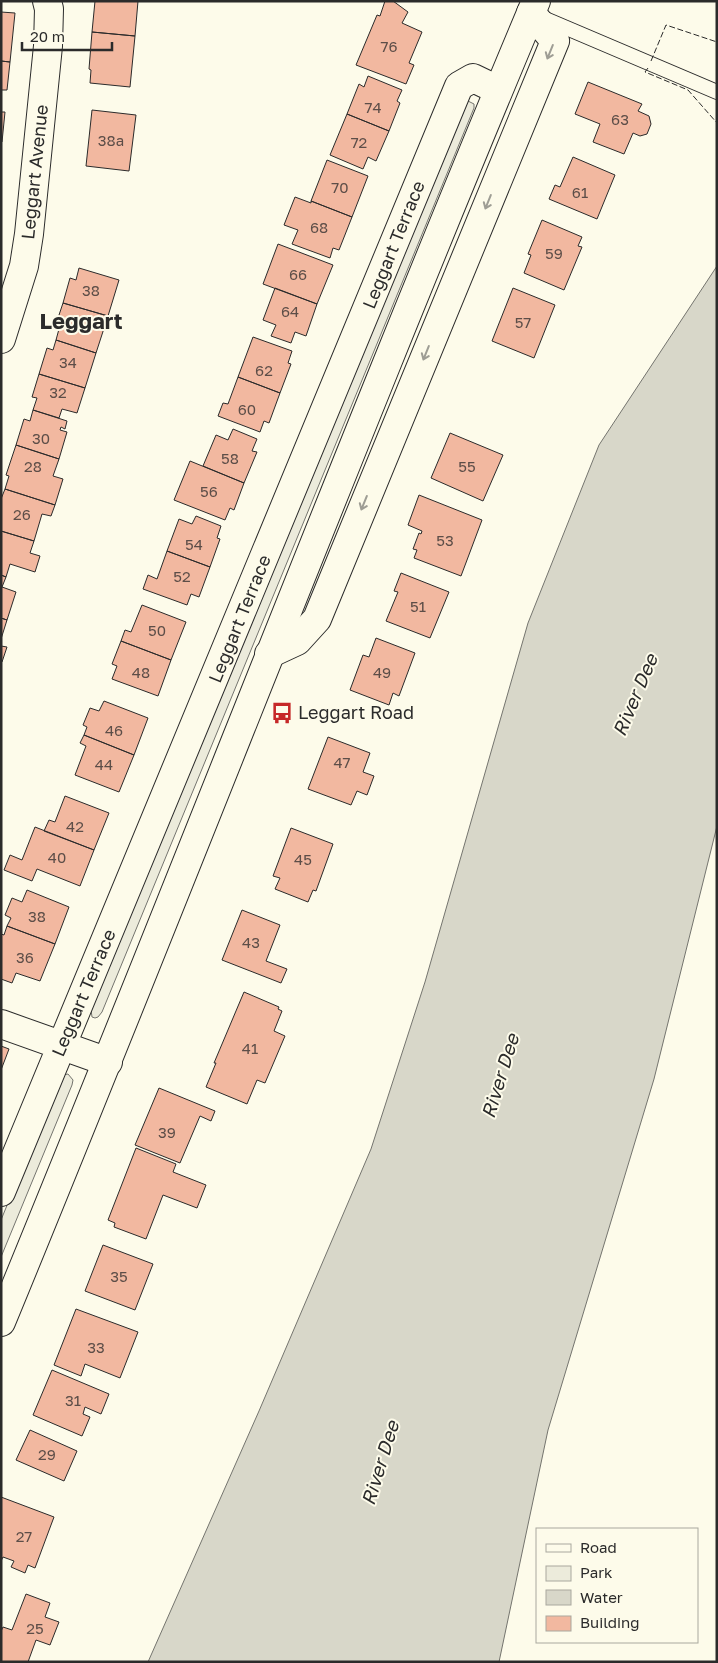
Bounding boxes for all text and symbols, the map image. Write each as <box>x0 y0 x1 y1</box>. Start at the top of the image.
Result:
scale bar <box>22 20 112 52</box>
text: 20 m <box>30 27 65 45</box>
house number: 76 <box>380 37 398 55</box>
one-way arrow <box>545 44 554 59</box>
house number: 74 <box>364 98 382 116</box>
street label: Leggart Avenue <box>16 103 52 240</box>
house number: 63 <box>611 110 629 128</box>
house number: 38a <box>98 131 124 149</box>
house number: 72 <box>351 133 367 151</box>
street label: Leggart Terrace <box>357 177 429 312</box>
house number: 70 <box>331 178 349 196</box>
house number: 61 <box>572 183 588 201</box>
one-way arrow <box>483 194 492 210</box>
house number: 68 <box>310 218 328 236</box>
house number: 59 <box>545 244 563 262</box>
house number: 66 <box>289 265 307 283</box>
house number: 38 <box>82 281 100 299</box>
house number: 64 <box>281 302 299 320</box>
district label: Leggart <box>39 307 123 334</box>
house number: 57 <box>515 313 531 331</box>
one-way arrow <box>421 345 431 360</box>
house number: 34 <box>59 353 77 371</box>
house number: 62 <box>255 361 273 379</box>
house number: 32 <box>49 383 67 401</box>
house number: 60 <box>238 400 256 418</box>
house number: 30 <box>32 429 50 447</box>
house number: 58 <box>221 449 239 467</box>
house number: 28 <box>24 457 42 475</box>
house number: 55 <box>458 457 476 475</box>
house number: 56 <box>200 482 218 500</box>
one-way arrow <box>359 495 369 510</box>
house number: 26 <box>13 505 31 523</box>
house number: 53 <box>436 531 454 549</box>
house number: 54 <box>185 535 203 553</box>
street label: Leggart Terrace <box>203 551 275 686</box>
house number: 52 <box>173 567 191 585</box>
house number: 51 <box>410 597 426 615</box>
house number: 50 <box>148 621 166 639</box>
water label: River Dee <box>607 649 663 739</box>
house number: 48 <box>132 663 150 681</box>
house number: 49 <box>373 663 391 681</box>
bus stop icon: Leggart Road <box>269 700 295 726</box>
place label: Leggart Road <box>298 701 414 723</box>
house number: 46 <box>105 721 123 739</box>
house number: 47 <box>333 753 351 771</box>
house number: 44 <box>95 755 113 773</box>
house number: 42 <box>66 817 84 835</box>
house number: 40 <box>48 848 66 866</box>
house number: 45 <box>294 850 312 868</box>
house number: 38 <box>28 907 46 925</box>
street label: Leggart Terrace <box>46 926 120 1060</box>
house number: 43 <box>242 933 260 951</box>
house number: 36 <box>16 948 34 966</box>
water label: River Dee <box>476 1029 524 1121</box>
house number: 41 <box>242 1039 258 1057</box>
house number: 39 <box>158 1123 176 1141</box>
house number: 35 <box>110 1267 128 1285</box>
house number: 33 <box>87 1338 105 1356</box>
house number: 31 <box>65 1391 81 1409</box>
water label: River Dee <box>356 1416 404 1508</box>
house number: 29 <box>38 1445 56 1463</box>
house number: 27 <box>16 1527 32 1545</box>
legend <box>536 1528 698 1643</box>
text: Road <box>580 1538 617 1556</box>
text: Park <box>580 1563 613 1581</box>
text: Water <box>580 1588 623 1606</box>
text: Building <box>580 1613 640 1631</box>
house number: 25 <box>26 1619 44 1637</box>

